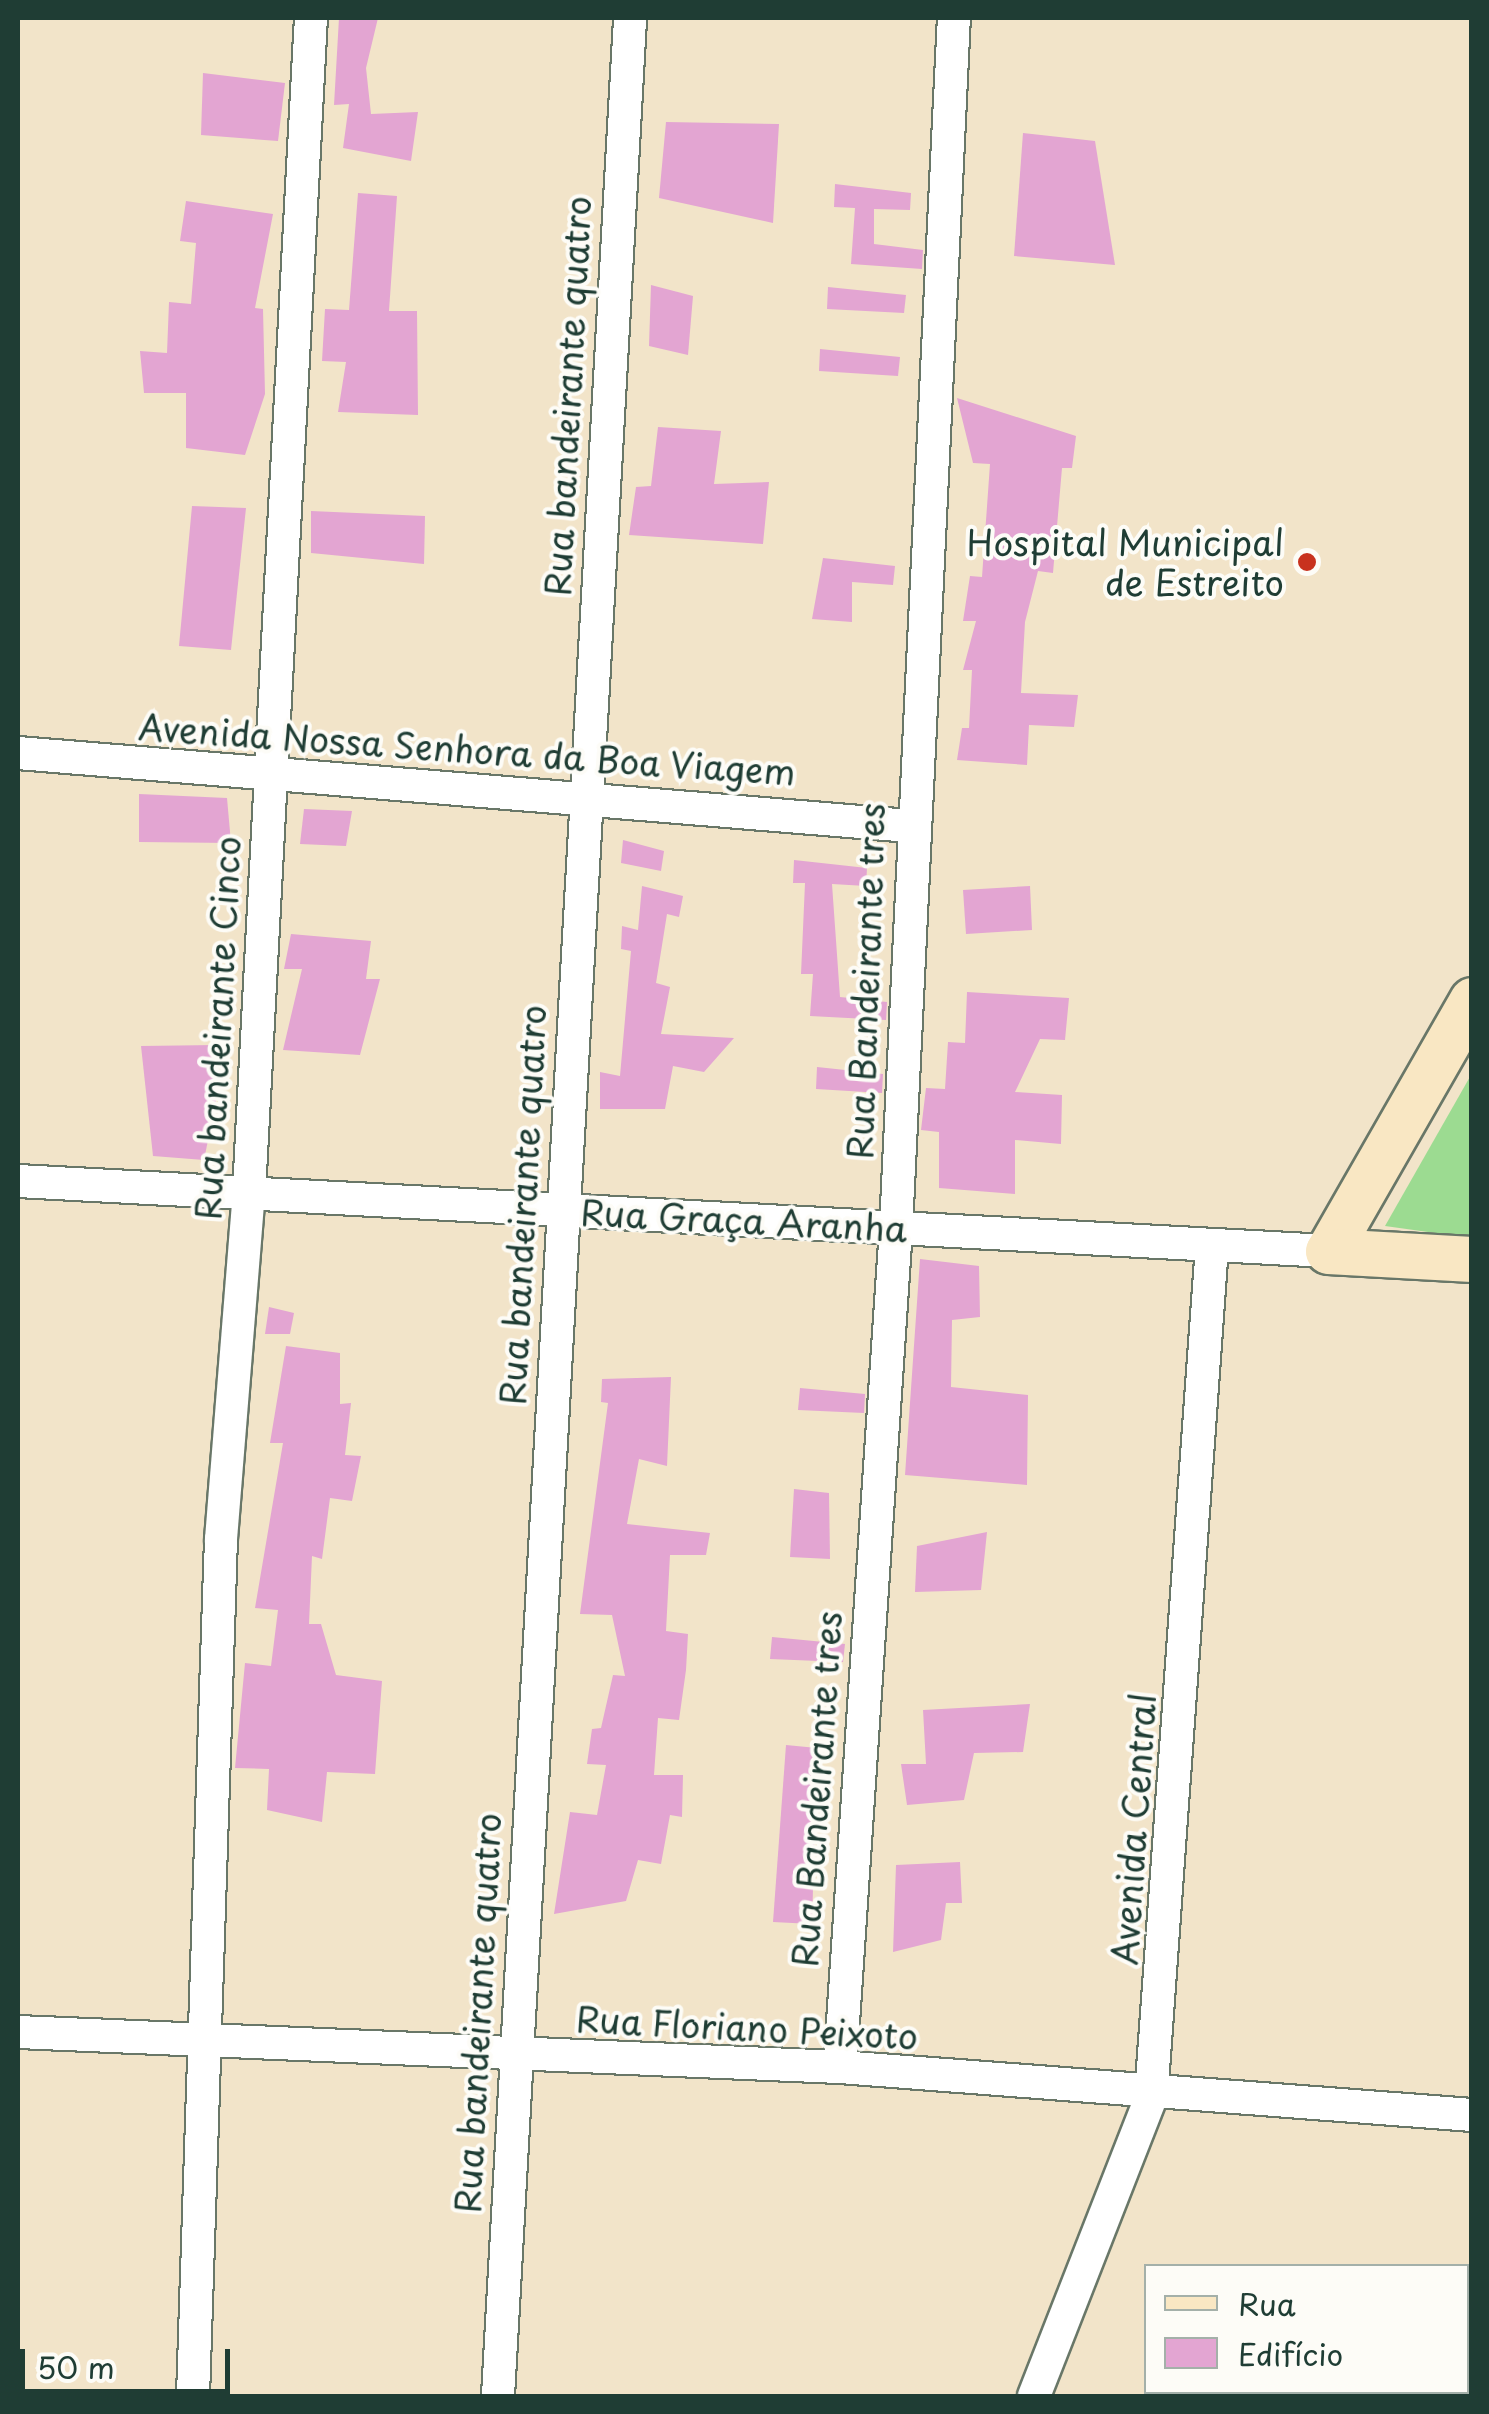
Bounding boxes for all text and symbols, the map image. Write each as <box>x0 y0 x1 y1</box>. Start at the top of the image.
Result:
street label: Rua bandeirante quatro <box>536 194 598 598</box>
place label: Hospital Municipal de Estreito <box>964 521 1284 603</box>
marker: Hospital Municipal de Estreito <box>1294 549 1320 575</box>
street label: Avenida Nossa Senhora da Boa Viagem <box>136 705 798 793</box>
street label: Rua Bandeirante tres <box>838 801 892 1161</box>
street label: Rua bandeirante Cinco <box>186 834 248 1222</box>
street label: Rua bandeirante quatro <box>491 1003 553 1407</box>
street label: Rua Graça Aranha <box>581 1191 907 1249</box>
street label: Rua Bandeirante tres <box>783 1609 849 1969</box>
street label: Avenida Central <box>1103 1692 1163 1966</box>
street label: Rua bandeirante quatro <box>446 1811 508 2215</box>
street label: Rua Floriano Peixoto <box>573 1997 921 2057</box>
legend <box>1144 2264 1469 2394</box>
text: Rua <box>1238 2281 1296 2326</box>
scale bar <box>25 2329 235 2391</box>
text: Edifício <box>1238 2331 1343 2376</box>
text: 50 m <box>37 2344 115 2389</box>

